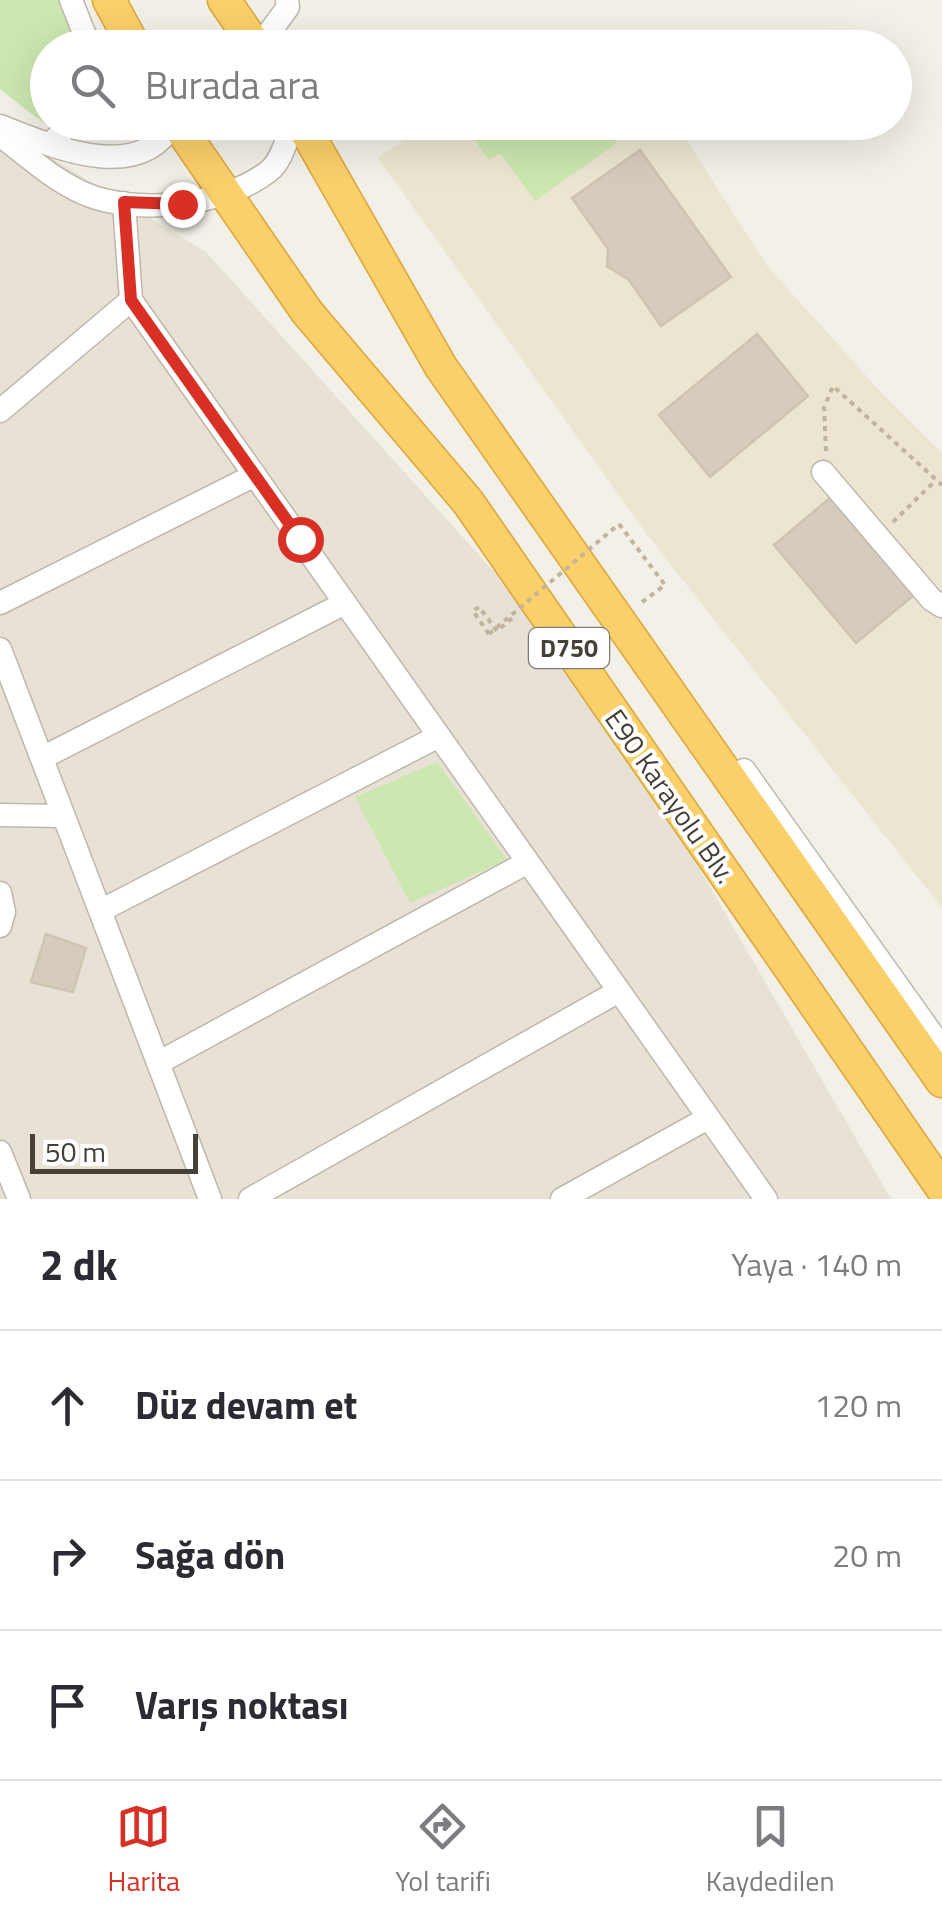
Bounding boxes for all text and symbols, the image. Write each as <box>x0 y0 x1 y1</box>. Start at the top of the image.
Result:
search box <box>30 30 912 140</box>
text: Burada ara <box>145 56 320 114</box>
icon: search <box>65 58 120 113</box>
route end <box>160 182 206 228</box>
route start <box>278 517 324 563</box>
road number: D750 <box>529 628 609 668</box>
street label: E90 Karayolu Blv. <box>595 700 747 892</box>
scale bar <box>30 1129 198 1174</box>
text: 50 m <box>45 1130 106 1173</box>
text: 2 dk <box>40 1232 117 1296</box>
text: Yaya · 140 m <box>731 1240 902 1288</box>
text: Düz devam et <box>135 1376 357 1434</box>
icon: ahead <box>40 1378 95 1433</box>
text: 120 m <box>814 1381 902 1429</box>
text: Sağa dön <box>135 1526 285 1584</box>
icon: right <box>40 1528 95 1583</box>
text: 20 m <box>832 1531 902 1579</box>
text: Varış noktası <box>135 1676 349 1734</box>
icon: arrive <box>40 1678 95 1733</box>
tab: Harita <box>108 1799 180 1902</box>
tab: Yol tarifi <box>395 1799 491 1902</box>
tab: Kaydedilen <box>706 1799 834 1902</box>

